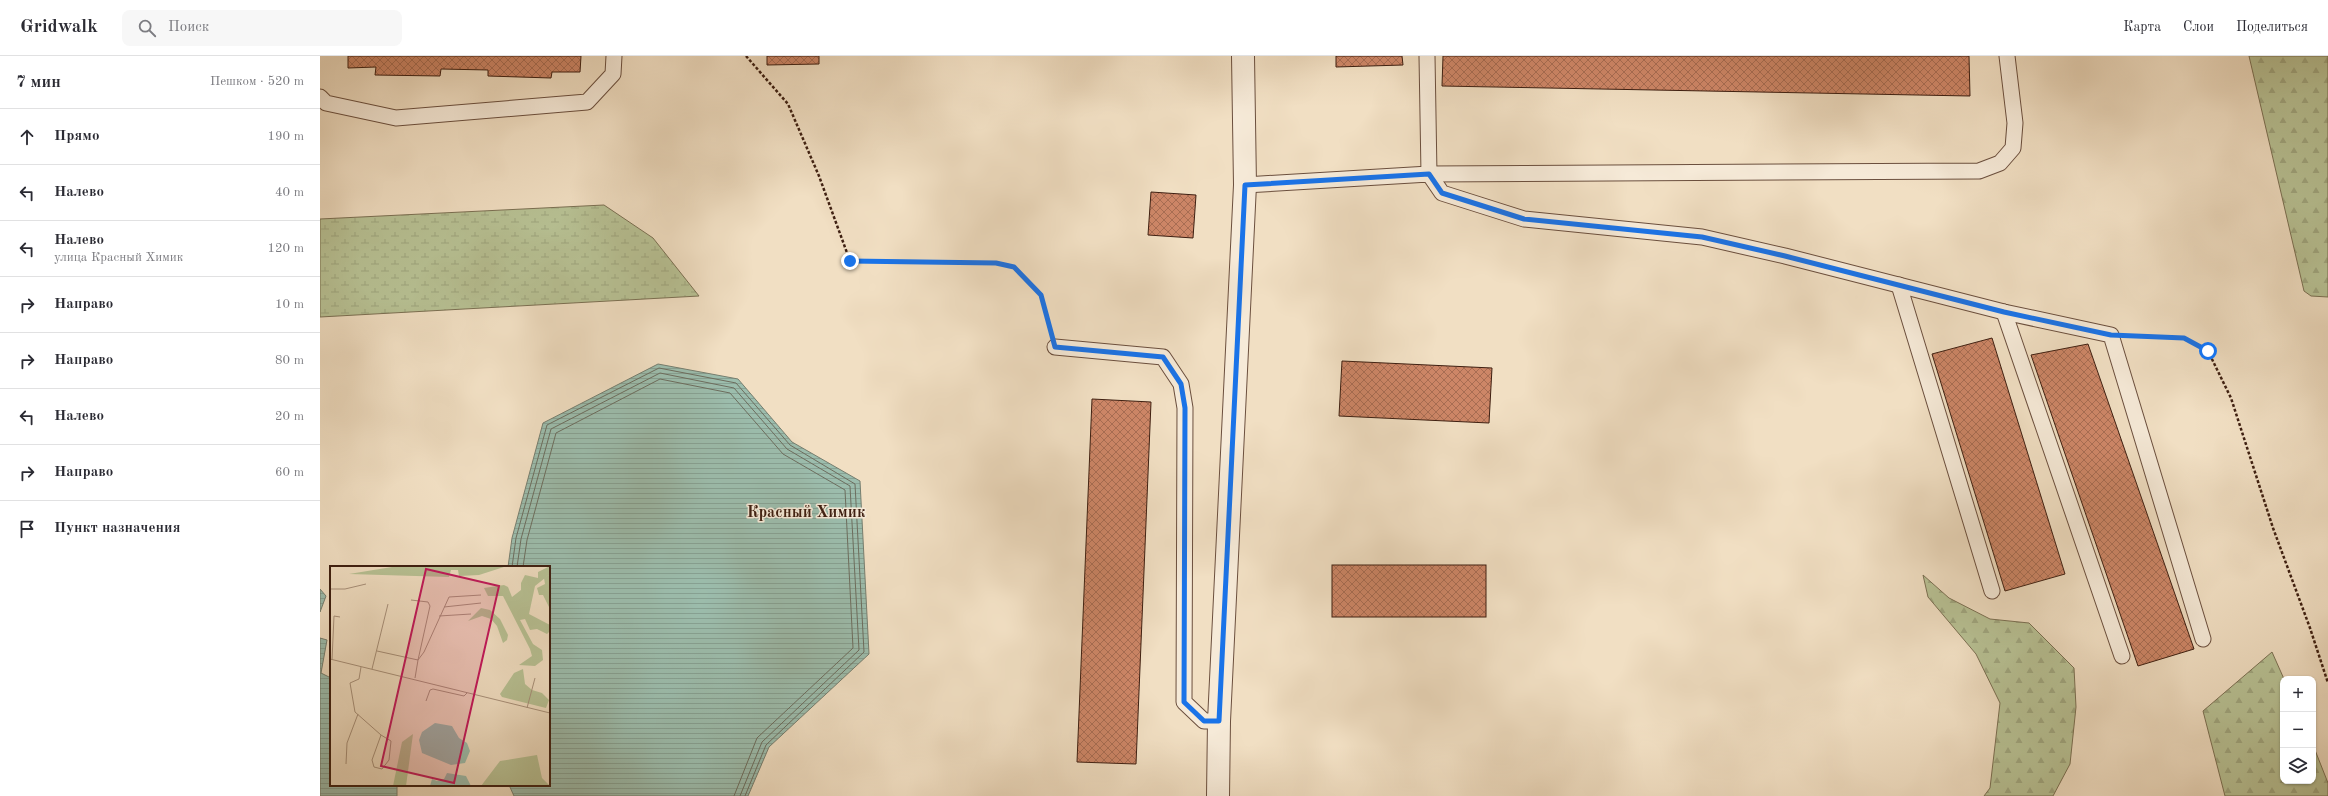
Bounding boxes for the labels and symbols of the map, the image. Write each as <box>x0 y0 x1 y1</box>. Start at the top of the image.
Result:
route end <box>841 252 859 270</box>
route start <box>2199 342 2217 360</box>
district label: Красный Химик <box>747 505 866 521</box>
inset map <box>330 566 550 786</box>

